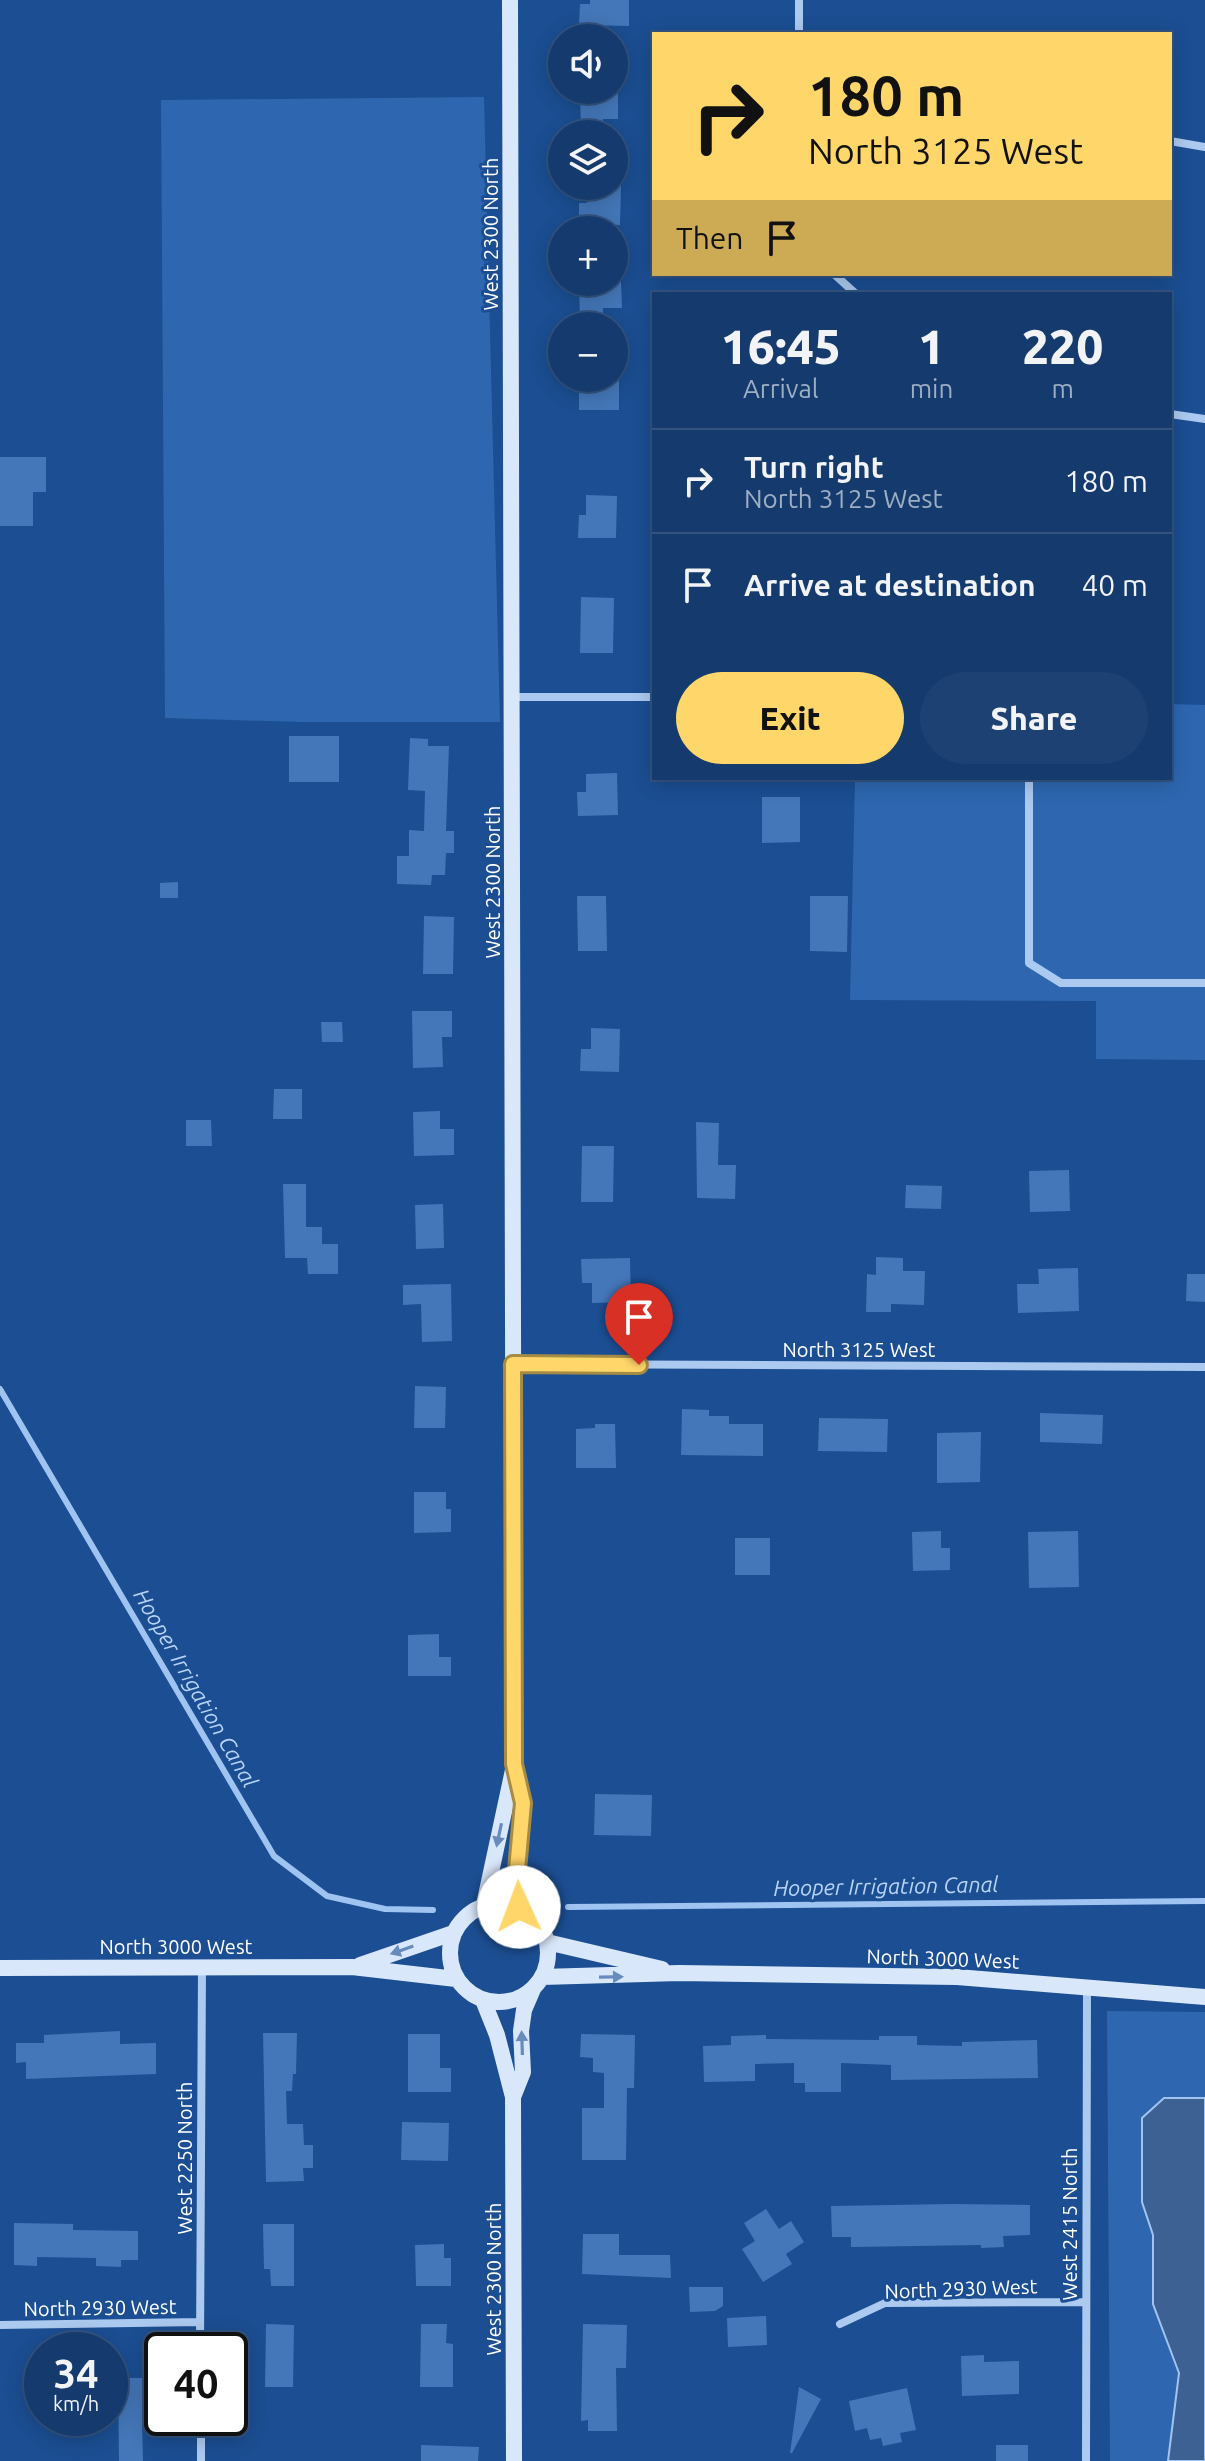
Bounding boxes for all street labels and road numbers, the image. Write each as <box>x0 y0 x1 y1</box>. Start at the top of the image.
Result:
street label: West 2300 North <box>479 158 502 310</box>
street label: West 2300 North <box>481 806 504 958</box>
street label: North 3125 West <box>783 1338 936 1361</box>
street label: North 3000 West <box>100 1935 253 1958</box>
street label: North 3000 West <box>866 1944 1020 1973</box>
street label: West 2250 North <box>173 2082 196 2234</box>
street label: West 2415 North <box>1058 2148 1081 2300</box>
street label: West 2300 North <box>482 2203 505 2355</box>
street label: North 2930 West <box>884 2274 1038 2303</box>
street label: North 2930 West <box>23 2295 177 2320</box>

